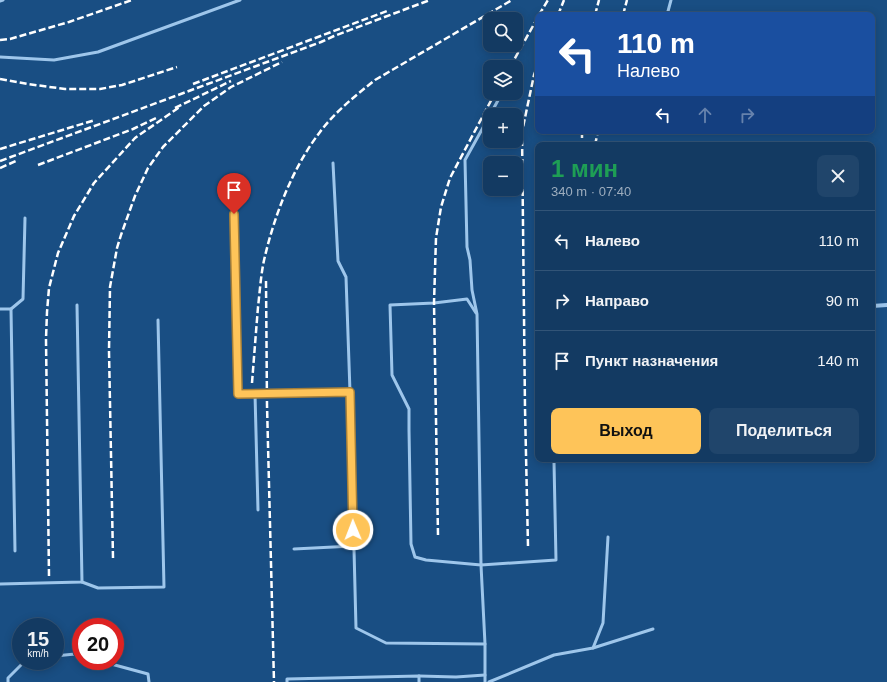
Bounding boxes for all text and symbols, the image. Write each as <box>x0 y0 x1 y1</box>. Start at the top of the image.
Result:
map controls <box>483 12 523 196</box>
button: search <box>483 12 523 52</box>
icon: left <box>551 28 603 80</box>
text: 110 m <box>617 28 695 59</box>
button: layers <box>483 60 523 100</box>
text: Налево <box>617 61 680 81</box>
icon: left <box>652 104 674 126</box>
icon: ahead <box>694 104 716 126</box>
icon: right <box>736 104 758 126</box>
button: + <box>483 108 523 148</box>
text: 1 мин <box>551 155 618 182</box>
button: close <box>817 155 859 197</box>
button: − <box>483 156 523 196</box>
pin <box>217 173 251 214</box>
icon: arrive <box>223 179 245 201</box>
text: 340 m · 07:40 <box>551 184 631 199</box>
icon: left <box>551 230 573 252</box>
text: Налево <box>585 232 640 249</box>
text: 110 m <box>818 232 859 249</box>
icon: right <box>551 290 573 312</box>
text: Направо <box>585 292 649 309</box>
text: 90 m <box>826 292 859 309</box>
icon: arrive <box>551 350 573 372</box>
text: Пункт назначения <box>585 352 718 369</box>
text: 140 m <box>817 352 859 369</box>
button: Выход <box>551 408 701 454</box>
button: Поделиться <box>709 408 859 454</box>
position arrow <box>332 509 374 551</box>
speed limit sign: 20 <box>72 618 124 670</box>
text: 15 <box>27 628 49 650</box>
text: km/h <box>27 648 49 659</box>

